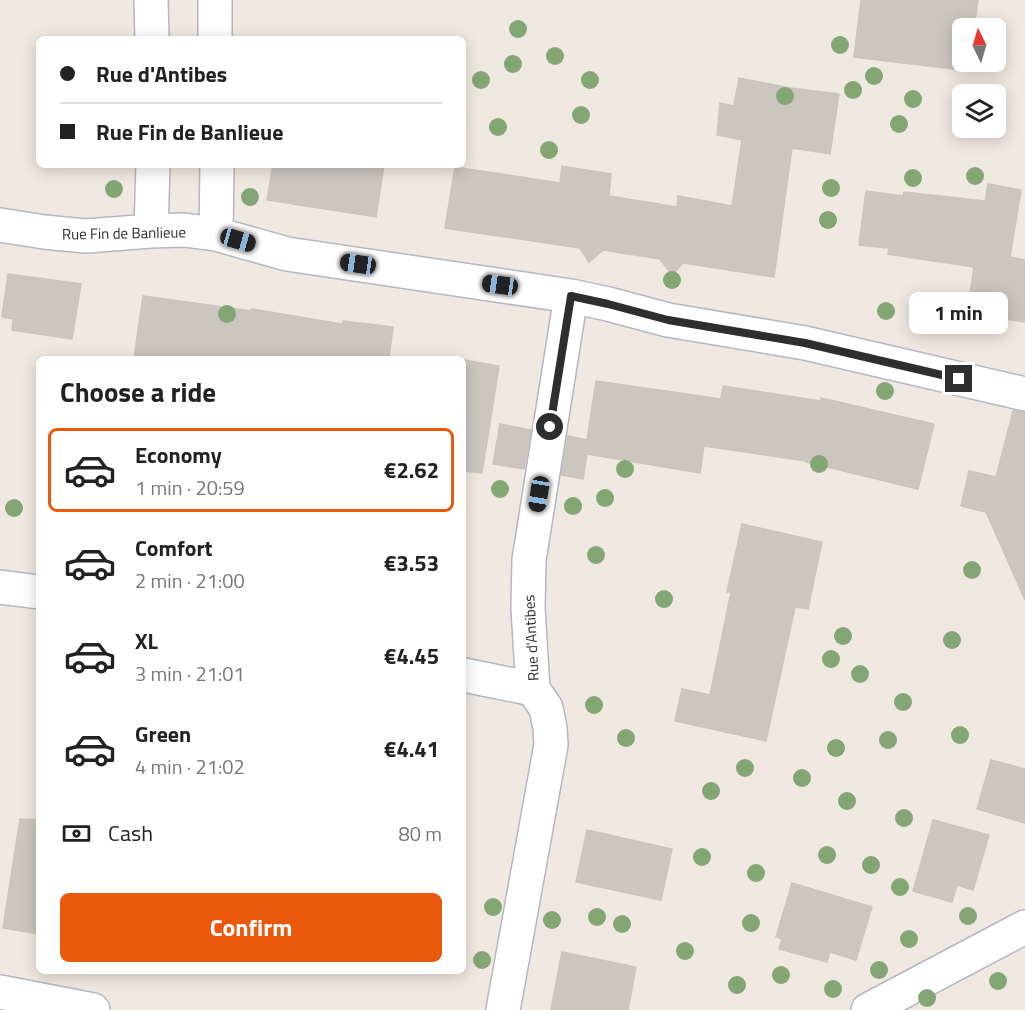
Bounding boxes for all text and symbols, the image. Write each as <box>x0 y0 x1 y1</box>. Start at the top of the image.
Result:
north arrow <box>952 18 1006 72</box>
map controls <box>952 18 1006 138</box>
text: Rue d'Antibes <box>96 57 227 91</box>
button: layers <box>952 84 1006 138</box>
text: Rue Fin de Banlieue <box>96 115 283 149</box>
street label: Rue Fin de Banlieue <box>62 220 186 246</box>
car <box>218 226 258 254</box>
car <box>339 253 377 275</box>
car <box>481 274 519 296</box>
callout: 1 min <box>910 292 1008 334</box>
text: 1 min <box>934 297 983 328</box>
route end <box>945 365 972 392</box>
text: Choose a ride <box>60 371 216 412</box>
route start <box>536 413 563 440</box>
text: Economy <box>135 438 222 472</box>
icon: car <box>63 443 117 497</box>
text: €2.62 <box>384 453 439 487</box>
text: 1 min · 20:59 <box>135 472 245 503</box>
car <box>527 475 551 513</box>
text: Comfort <box>135 531 213 565</box>
icon: car <box>63 536 117 590</box>
text: €3.53 <box>384 546 439 580</box>
text: 2 min · 21:00 <box>135 565 245 596</box>
street label: Rue d'Antibes <box>517 594 545 682</box>
text: XL <box>135 624 158 658</box>
icon: car <box>63 629 117 683</box>
text: €4.45 <box>384 639 439 673</box>
text: 3 min · 21:01 <box>135 658 245 689</box>
text: Green <box>135 717 191 751</box>
icon: car <box>63 722 117 776</box>
text: €4.41 <box>384 732 439 766</box>
text: 4 min · 21:02 <box>135 751 245 782</box>
text: Cash <box>108 816 153 850</box>
icon: cash <box>60 817 93 850</box>
text: 80 m <box>398 818 442 849</box>
button: Confirm <box>60 893 442 962</box>

